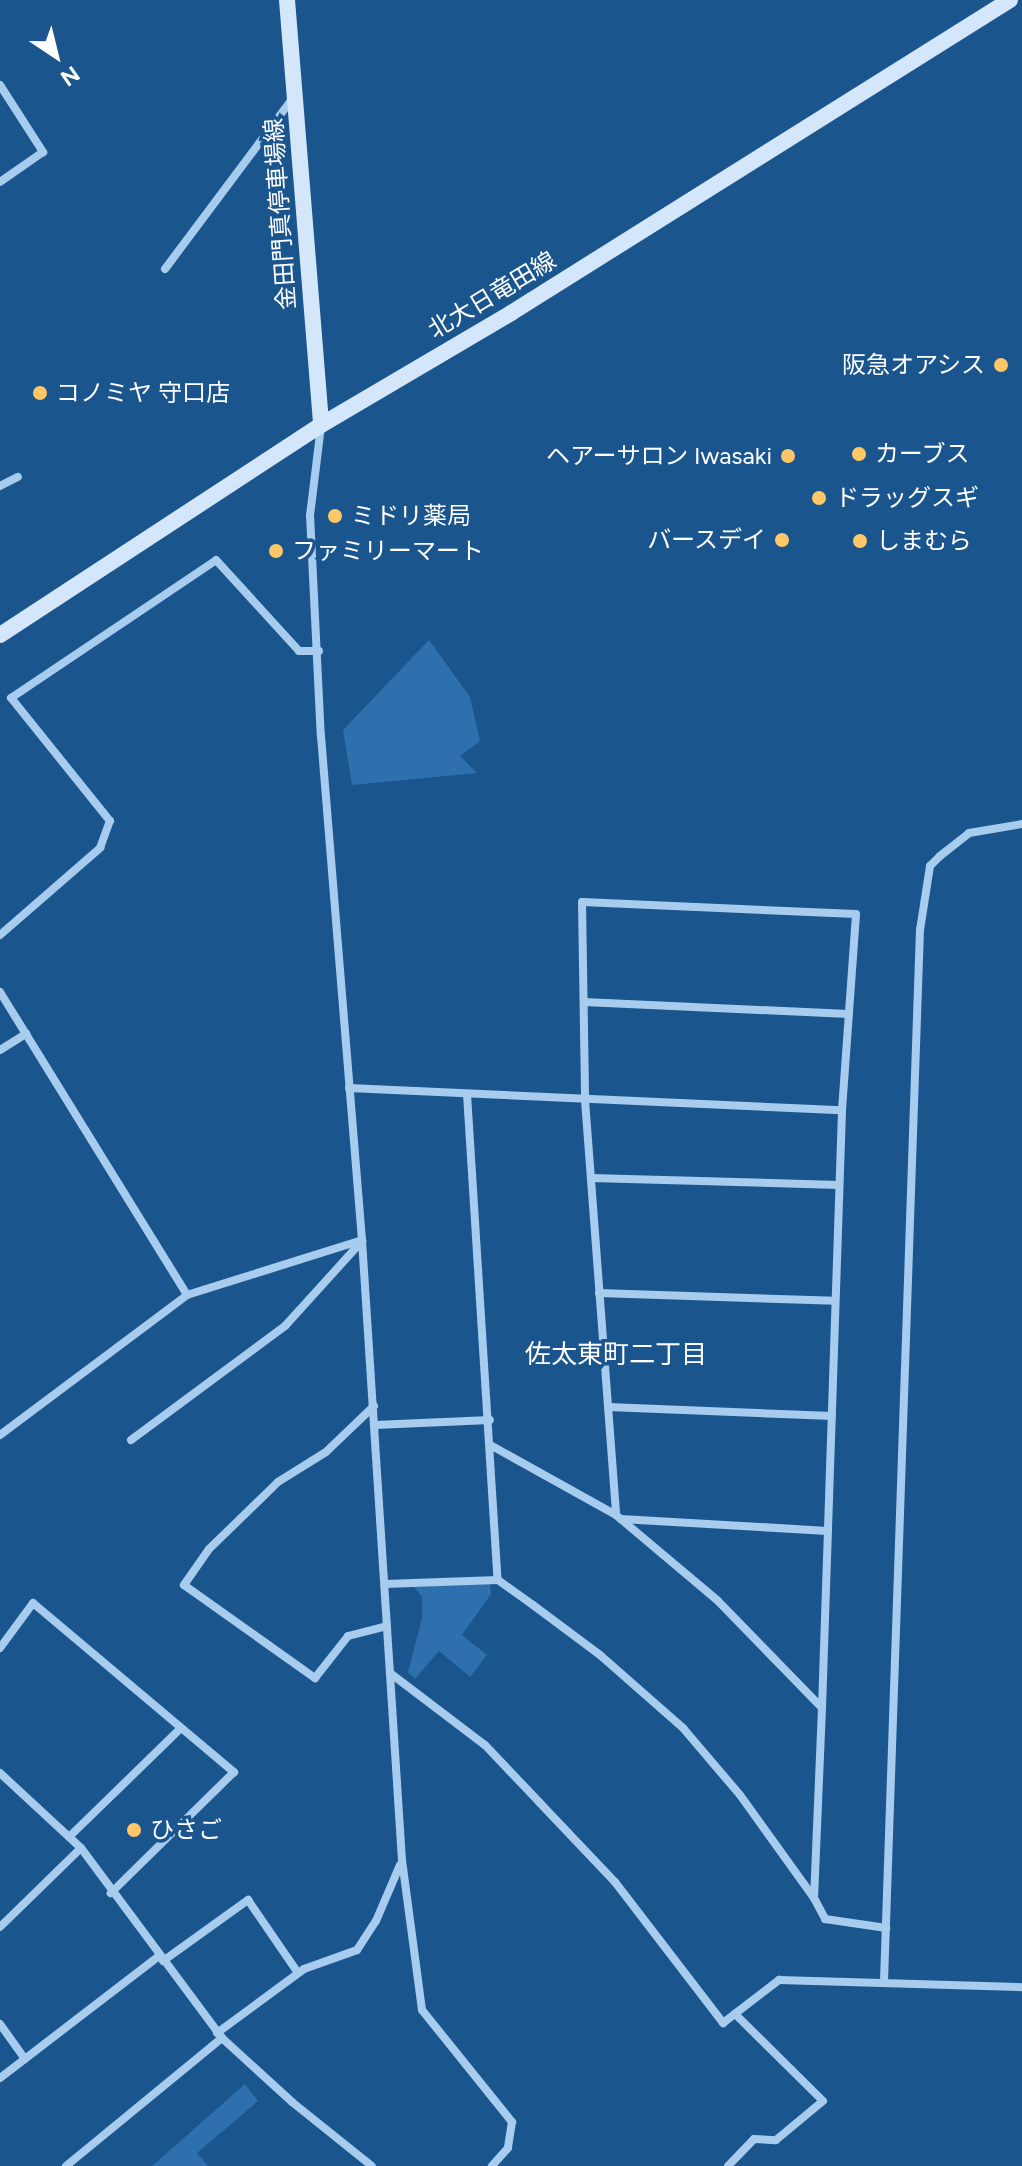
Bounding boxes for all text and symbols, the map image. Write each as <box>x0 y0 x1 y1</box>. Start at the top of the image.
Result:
north arrow <box>16 16 96 96</box>
text: N <box>55 60 85 92</box>
street label: 金田門真停車場線 <box>259 117 301 311</box>
street label: 北大日竜田線 <box>423 246 561 344</box>
place label: 阪急オアシス <box>841 351 985 379</box>
marker: 阪急オアシス <box>992 356 1010 374</box>
place label: コノミヤ 守口店 <box>56 379 230 407</box>
marker: コノミヤ 守口店 <box>31 384 49 402</box>
place label: カーブス <box>875 440 971 468</box>
place label: ヘアーサロン Iwasaki <box>546 442 772 470</box>
marker: カーブス <box>850 445 868 463</box>
marker: ヘアーサロン Iwasaki <box>779 447 797 465</box>
place label: ドラッグスギ <box>835 484 979 512</box>
marker: ドラッグスギ <box>810 489 828 507</box>
place label: ミドリ薬局 <box>351 502 471 530</box>
marker: ミドリ薬局 <box>326 507 344 525</box>
place label: バースデイ <box>646 526 766 554</box>
place label: しまむら <box>876 527 972 555</box>
marker: バースデイ <box>773 531 791 549</box>
marker: しまむら <box>851 532 869 550</box>
place label: ファミリーマート <box>292 537 484 565</box>
marker: ファミリーマート <box>267 542 285 560</box>
district label: 佐太東町二丁目 <box>525 1339 707 1371</box>
place label: ひさご <box>150 1816 222 1844</box>
marker: ひさご <box>125 1821 143 1839</box>

